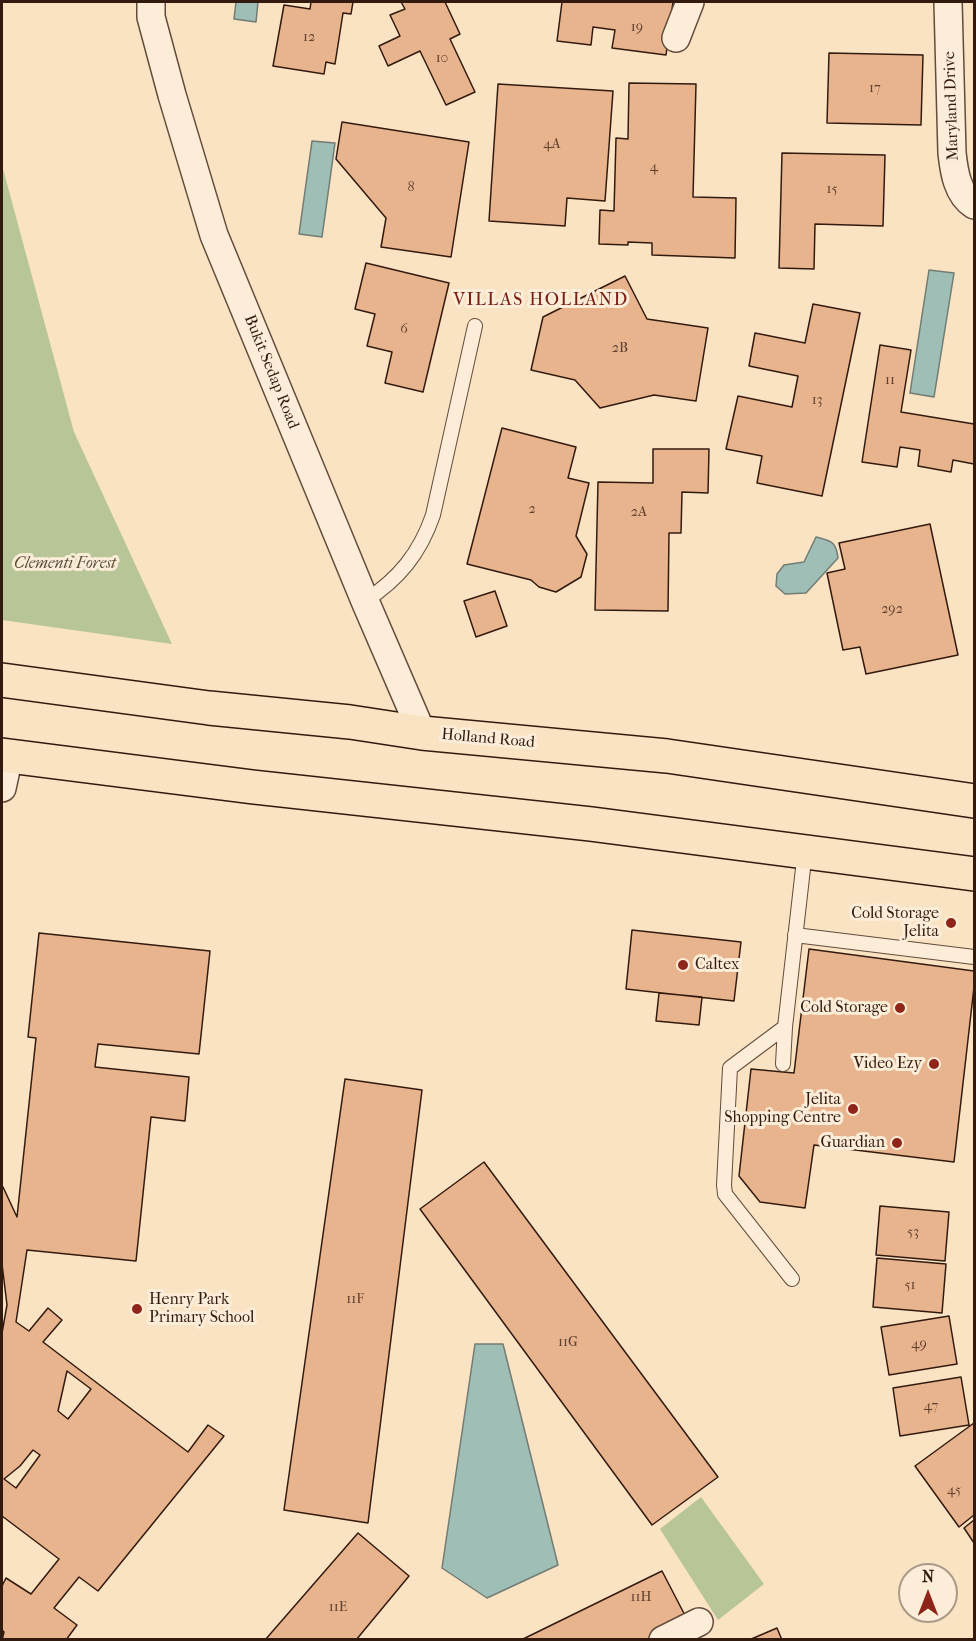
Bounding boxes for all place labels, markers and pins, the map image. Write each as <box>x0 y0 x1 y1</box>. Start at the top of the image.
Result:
place label: Cold Storage Jelita <box>851 904 939 942</box>
marker: Cold Storage Jelita <box>944 916 958 930</box>
place label: Caltex <box>695 955 739 975</box>
marker: Caltex <box>676 958 690 972</box>
place label: Cold Storage <box>800 998 888 1018</box>
marker: Cold Storage <box>893 1001 907 1015</box>
place label: Video Ezy <box>853 1054 922 1074</box>
marker: Video Ezy <box>927 1057 941 1071</box>
place label: Jelita Shopping Centre <box>724 1090 841 1128</box>
marker: Jelita Shopping Centre <box>846 1102 860 1116</box>
place label: Guardian <box>820 1133 885 1153</box>
marker: Guardian <box>890 1136 904 1150</box>
place label: Henry Park Primary School <box>149 1290 254 1328</box>
marker: Henry Park Primary School <box>130 1302 144 1316</box>

